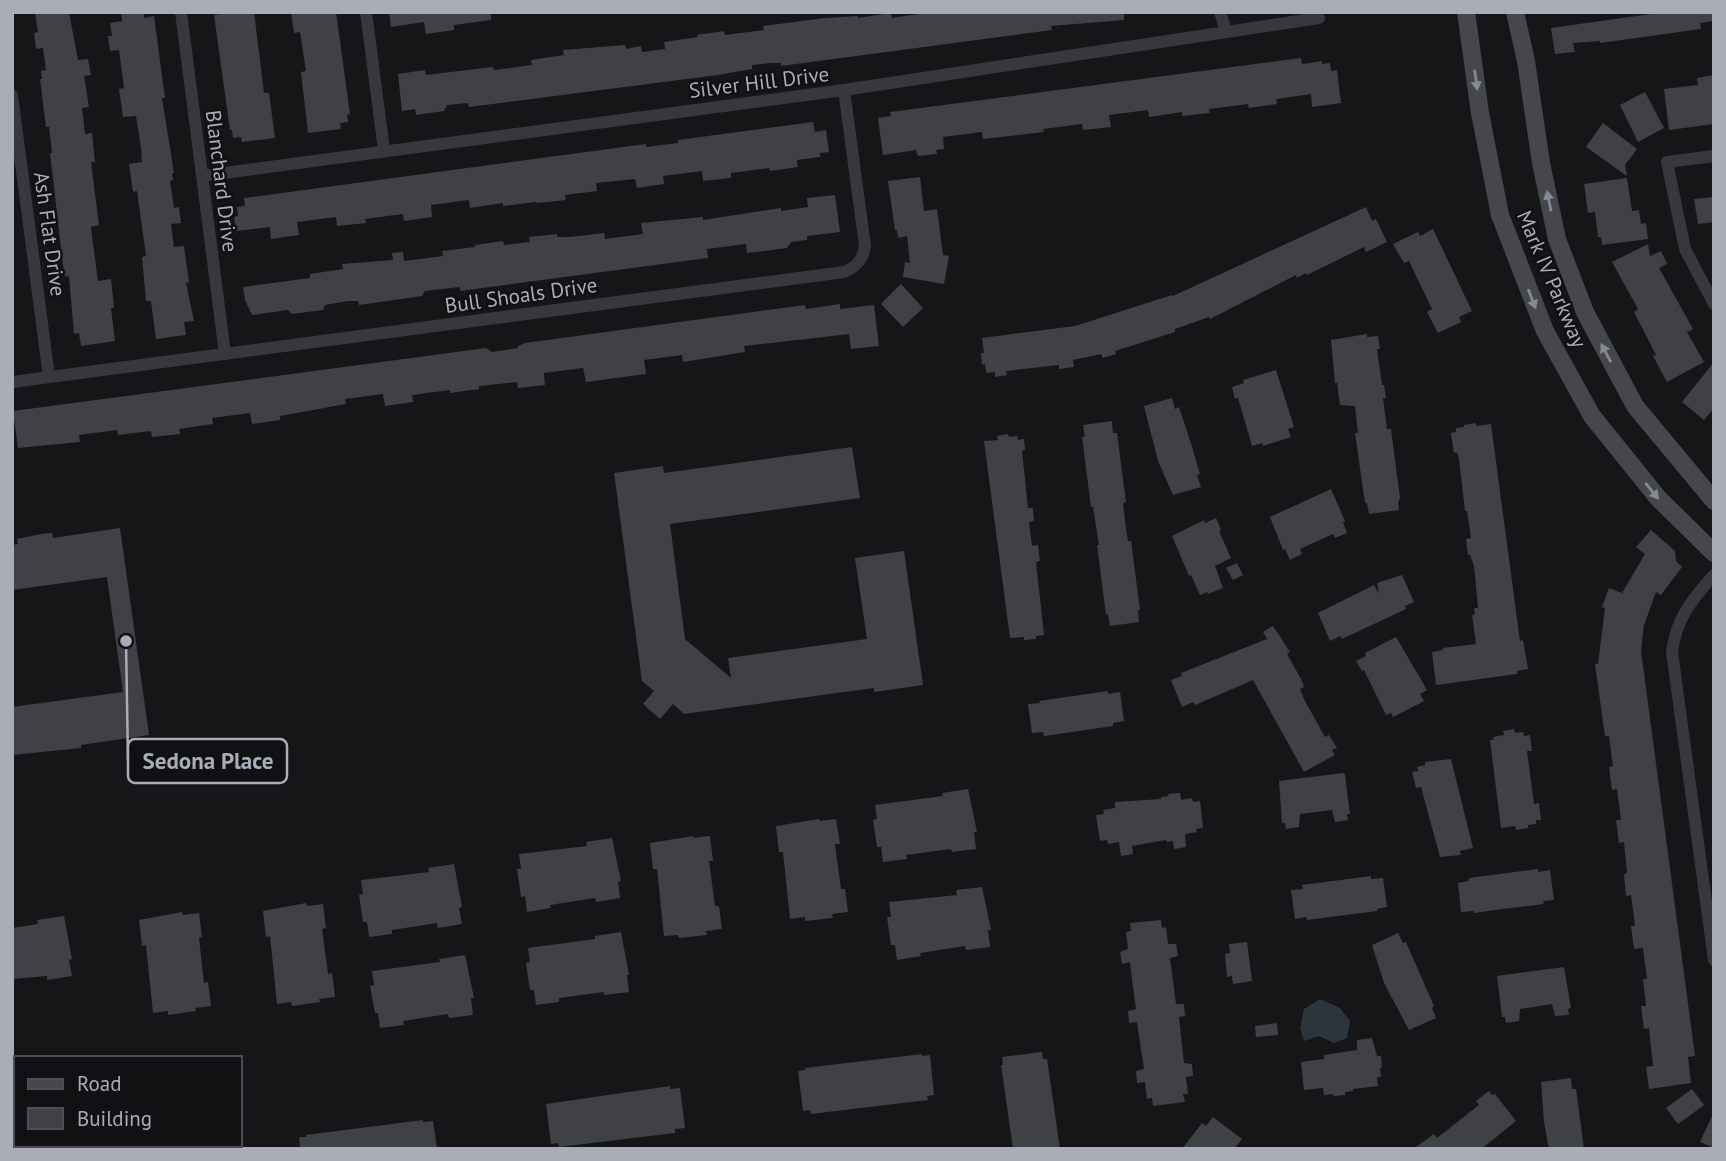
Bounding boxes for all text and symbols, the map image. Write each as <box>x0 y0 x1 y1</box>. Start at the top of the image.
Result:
street label: Silver Hill Drive <box>687 60 831 104</box>
one-way arrow <box>1470 69 1481 91</box>
street label: Blanchard Drive <box>200 108 244 254</box>
street label: Ash Flat Drive <box>28 170 72 298</box>
one-way arrow <box>1543 190 1554 212</box>
street label: Mark IV Parkway <box>1511 206 1593 352</box>
street label: Bull Shoals Drive <box>443 271 599 319</box>
one-way arrow <box>1527 289 1538 310</box>
one-way arrow <box>1600 343 1612 362</box>
one-way arrow <box>1644 482 1660 500</box>
callout: Sedona Place <box>128 739 287 783</box>
text: Sedona Place <box>143 746 273 775</box>
legend <box>14 1056 242 1147</box>
text: Road <box>77 1070 121 1097</box>
text: Building <box>77 1105 152 1132</box>

